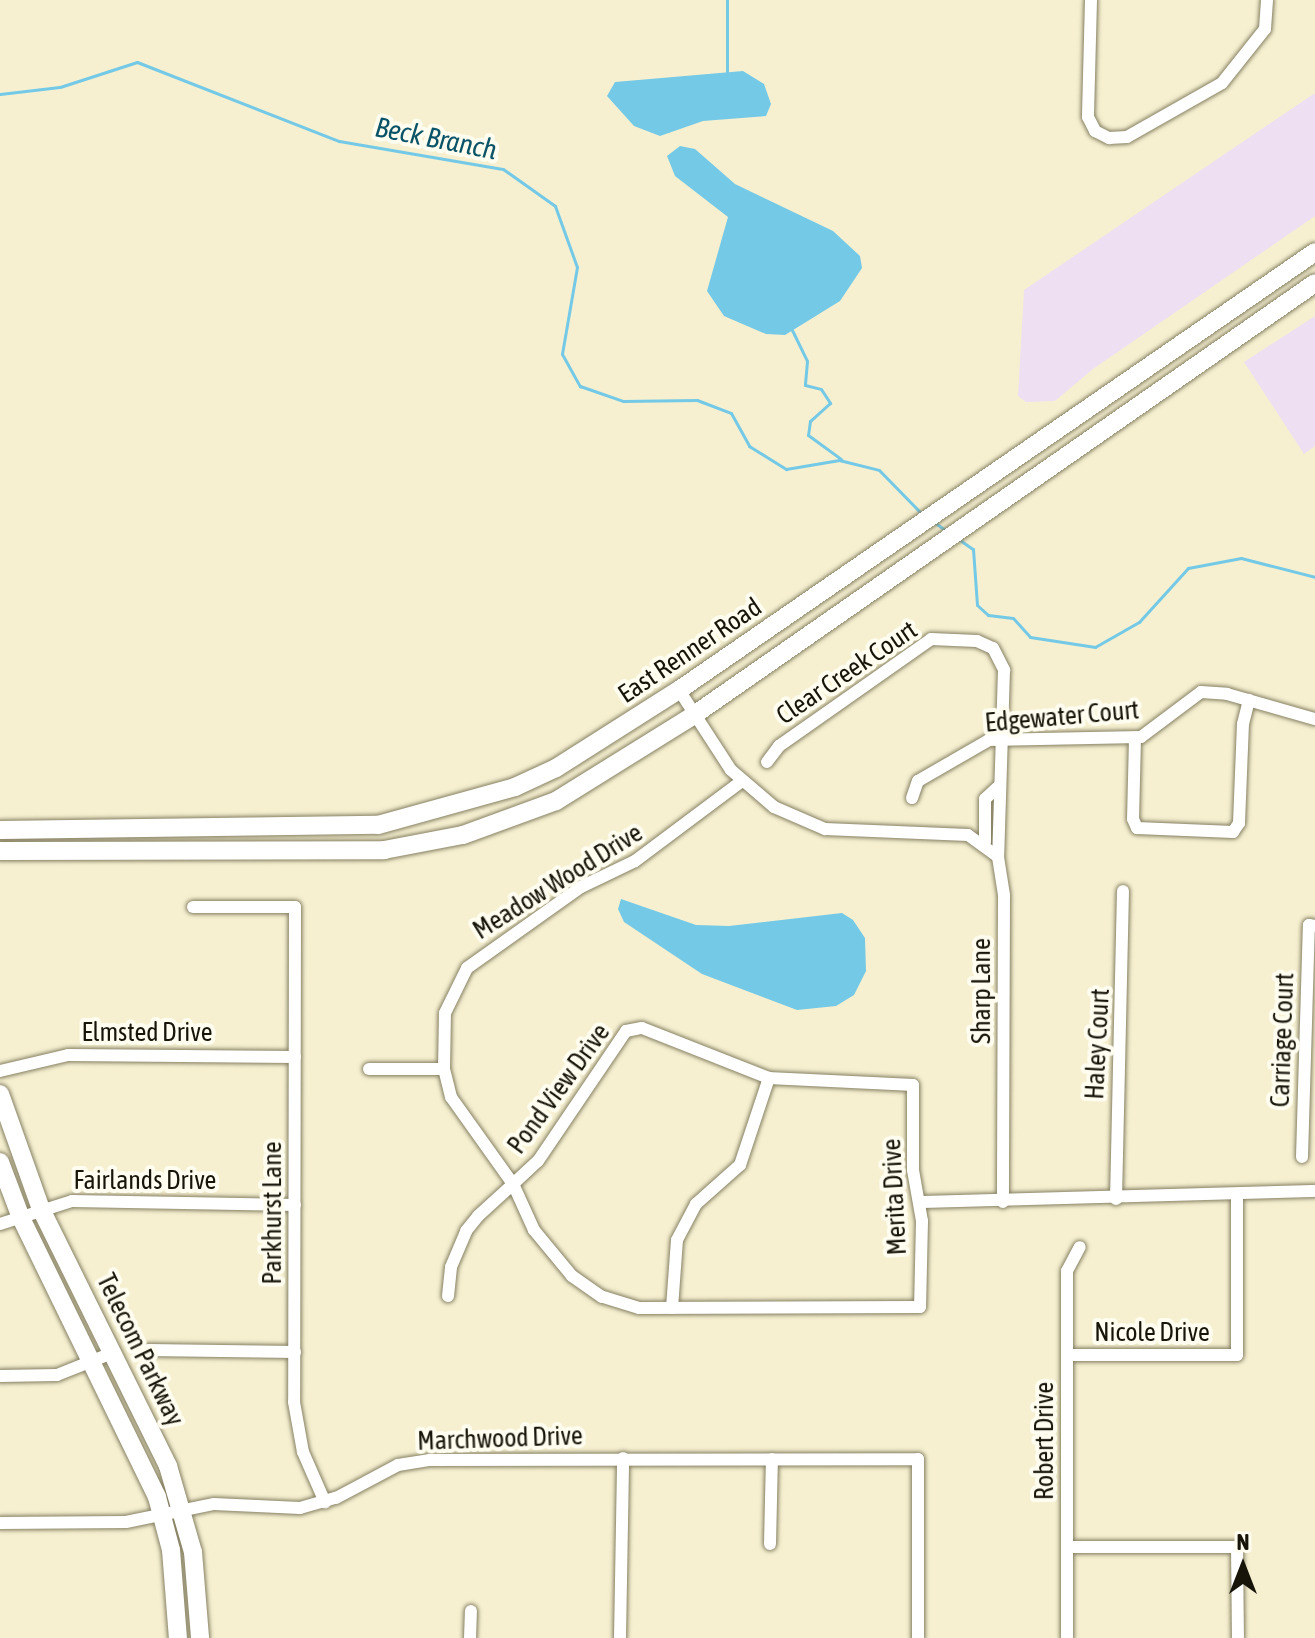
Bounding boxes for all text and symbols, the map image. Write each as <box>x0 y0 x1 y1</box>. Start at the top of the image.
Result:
water label: Beck Branch <box>372 110 500 166</box>
street label: East Renner Road <box>612 592 768 710</box>
street label: Clear Creek Court <box>771 615 923 731</box>
street label: Edgewater Court <box>984 695 1140 739</box>
street label: Meadow Wood Drive <box>468 817 648 947</box>
street label: Sharp Lane <box>966 938 998 1044</box>
street label: Carriage Court <box>1265 972 1301 1108</box>
street label: Haley Court <box>1080 988 1116 1100</box>
street label: Elmsted Drive <box>81 1017 213 1049</box>
street label: Pond View Drive <box>501 1018 617 1160</box>
street label: Merita Drive <box>876 1138 914 1256</box>
street label: Parkhurst Lane <box>257 1141 289 1285</box>
street label: Fairlands Drive <box>74 1165 216 1197</box>
street label: Telecom Parkway <box>90 1269 190 1431</box>
street label: Nicole Drive <box>1094 1317 1210 1349</box>
street label: Robert Drive <box>1029 1382 1061 1500</box>
street label: Marchwood Drive <box>417 1421 583 1457</box>
north arrow <box>1203 1526 1283 1606</box>
text: N <box>1237 1529 1249 1555</box>

